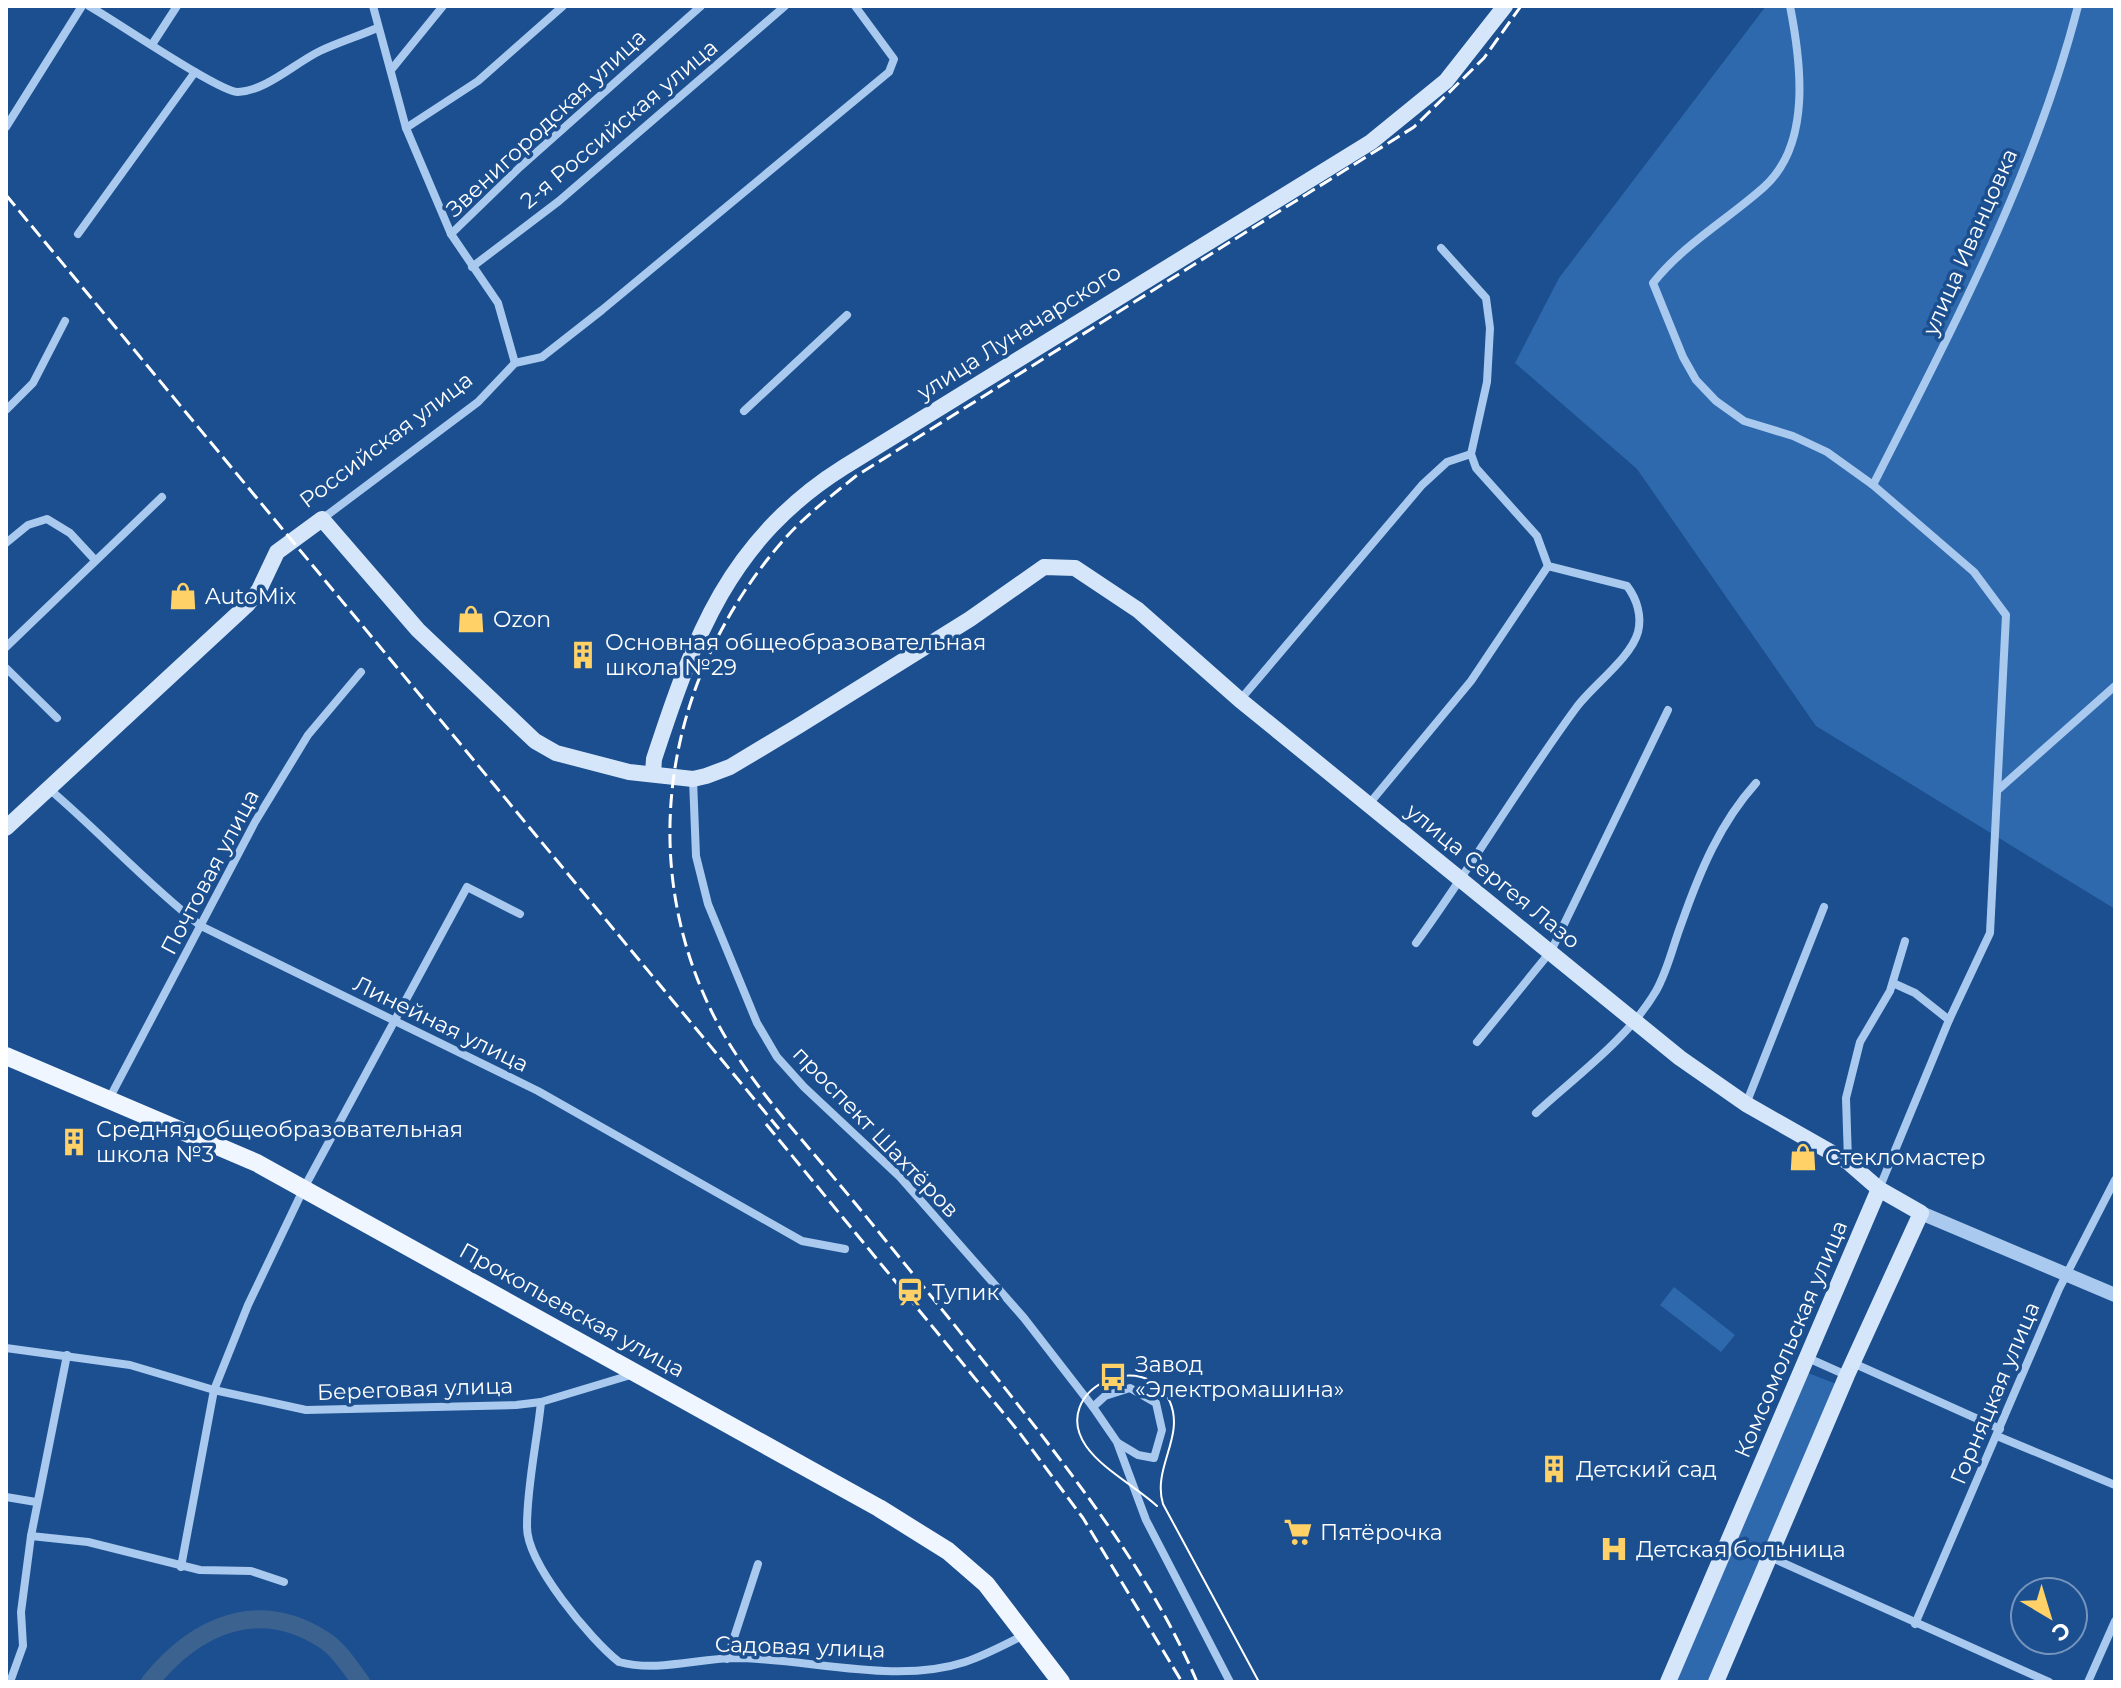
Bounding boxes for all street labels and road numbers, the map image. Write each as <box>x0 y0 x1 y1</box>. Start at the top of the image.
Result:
street label: Звенигородская улица <box>440 23 652 223</box>
street label: 2-я Российская улица <box>515 34 723 214</box>
street label: улица Иванцовка <box>1916 144 2023 340</box>
street label: улица Луначарского <box>911 258 1126 406</box>
street label: Российская улица <box>294 366 478 514</box>
street label: Почтовая улица <box>155 785 265 959</box>
street label: улица Сергея Лазо <box>1400 797 1586 955</box>
street label: Линейная улица <box>349 970 533 1078</box>
street label: проспект Шахтёров <box>787 1041 965 1223</box>
street label: Комсомольская улица <box>1729 1216 1853 1462</box>
street label: Прокопьевская улица <box>455 1237 689 1383</box>
street label: Горняцкая улица <box>1944 1298 2046 1488</box>
street label: Береговая улица <box>317 1372 513 1406</box>
street label: Садовая улица <box>714 1631 886 1663</box>

